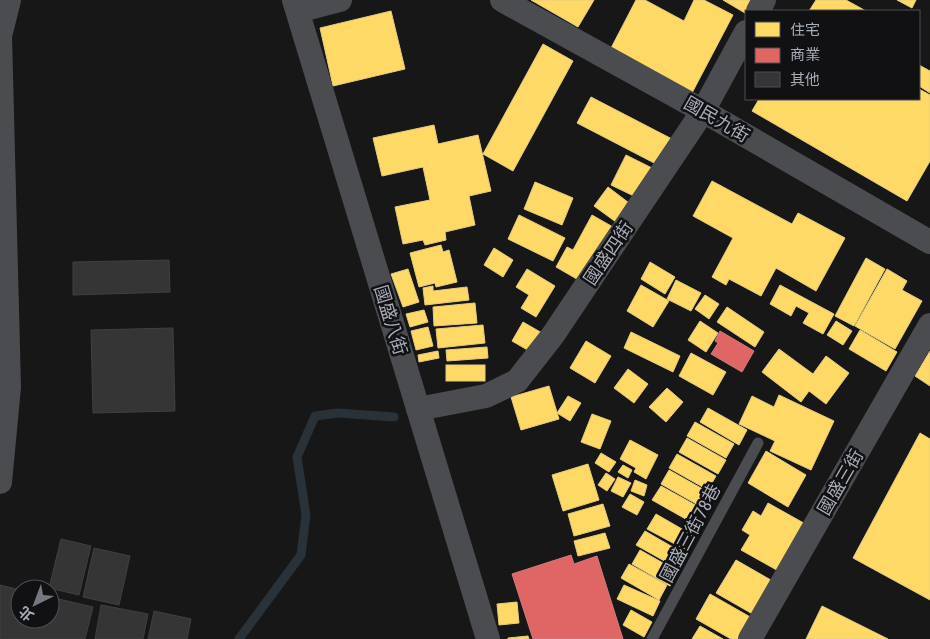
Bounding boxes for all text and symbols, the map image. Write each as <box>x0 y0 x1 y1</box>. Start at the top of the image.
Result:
legend <box>745 10 920 100</box>
text: 住宅 <box>790 21 820 39</box>
text: 商業 <box>790 46 820 64</box>
text: 其他 <box>790 71 820 89</box>
street label: 國民九街 <box>681 92 753 146</box>
street label: 國盛四街 <box>579 217 637 289</box>
street label: 國盛八街 <box>370 283 412 357</box>
street label: 國盛三街 <box>813 446 867 518</box>
street label: 國盛三街78巷 <box>655 480 725 586</box>
north arrow <box>10 579 60 629</box>
text: 北 <box>16 603 37 624</box>

